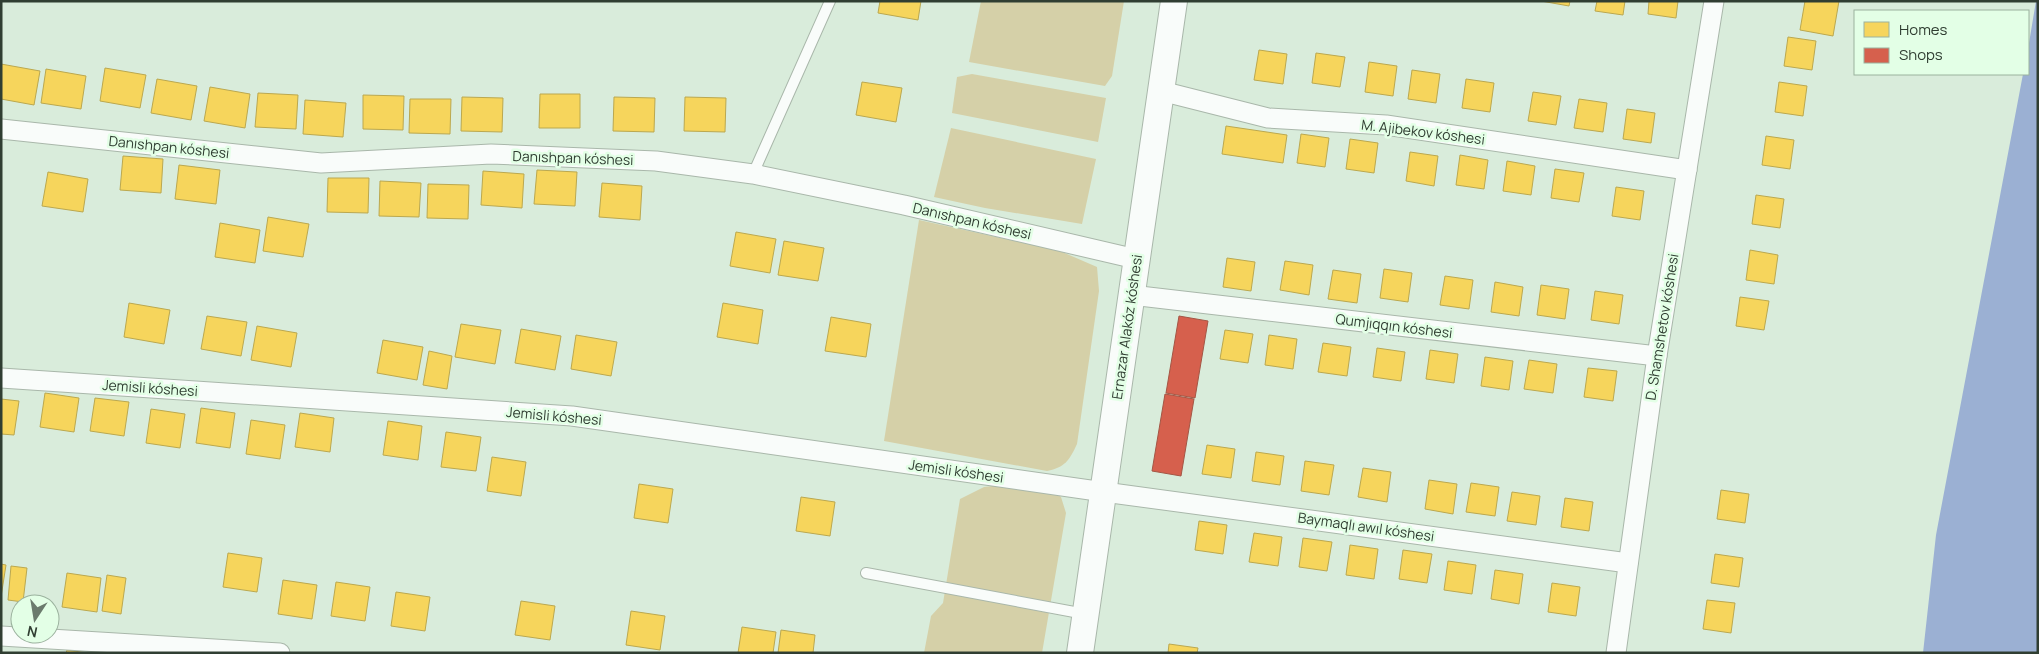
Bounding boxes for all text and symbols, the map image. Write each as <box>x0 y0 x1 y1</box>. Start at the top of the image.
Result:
legend <box>1854 10 2029 75</box>
text: Homes <box>1899 19 1948 40</box>
text: Shops <box>1899 44 1943 65</box>
street label: M. Ajibekov kóshesi <box>1360 114 1486 149</box>
street label: Danıshpan kóshesi <box>108 131 230 162</box>
street label: Danıshpan kóshesi <box>512 146 634 169</box>
street label: Danıshpan kóshesi <box>911 198 1033 243</box>
street label: D. Shamshetov kóshesi <box>1641 252 1682 402</box>
street label: Ernazar Alakóz kóshesi <box>1107 253 1146 401</box>
street label: Qumjıqqın kóshesi <box>1335 309 1454 342</box>
street label: Jemisli kóshesi <box>102 375 198 400</box>
street label: Jemisli kóshesi <box>506 402 603 429</box>
street label: Jemisli kóshesi <box>907 454 1005 487</box>
street label: Baymaqlı awıl kóshesi <box>1297 508 1436 545</box>
north arrow <box>10 594 60 644</box>
text: N <box>25 622 39 643</box>

